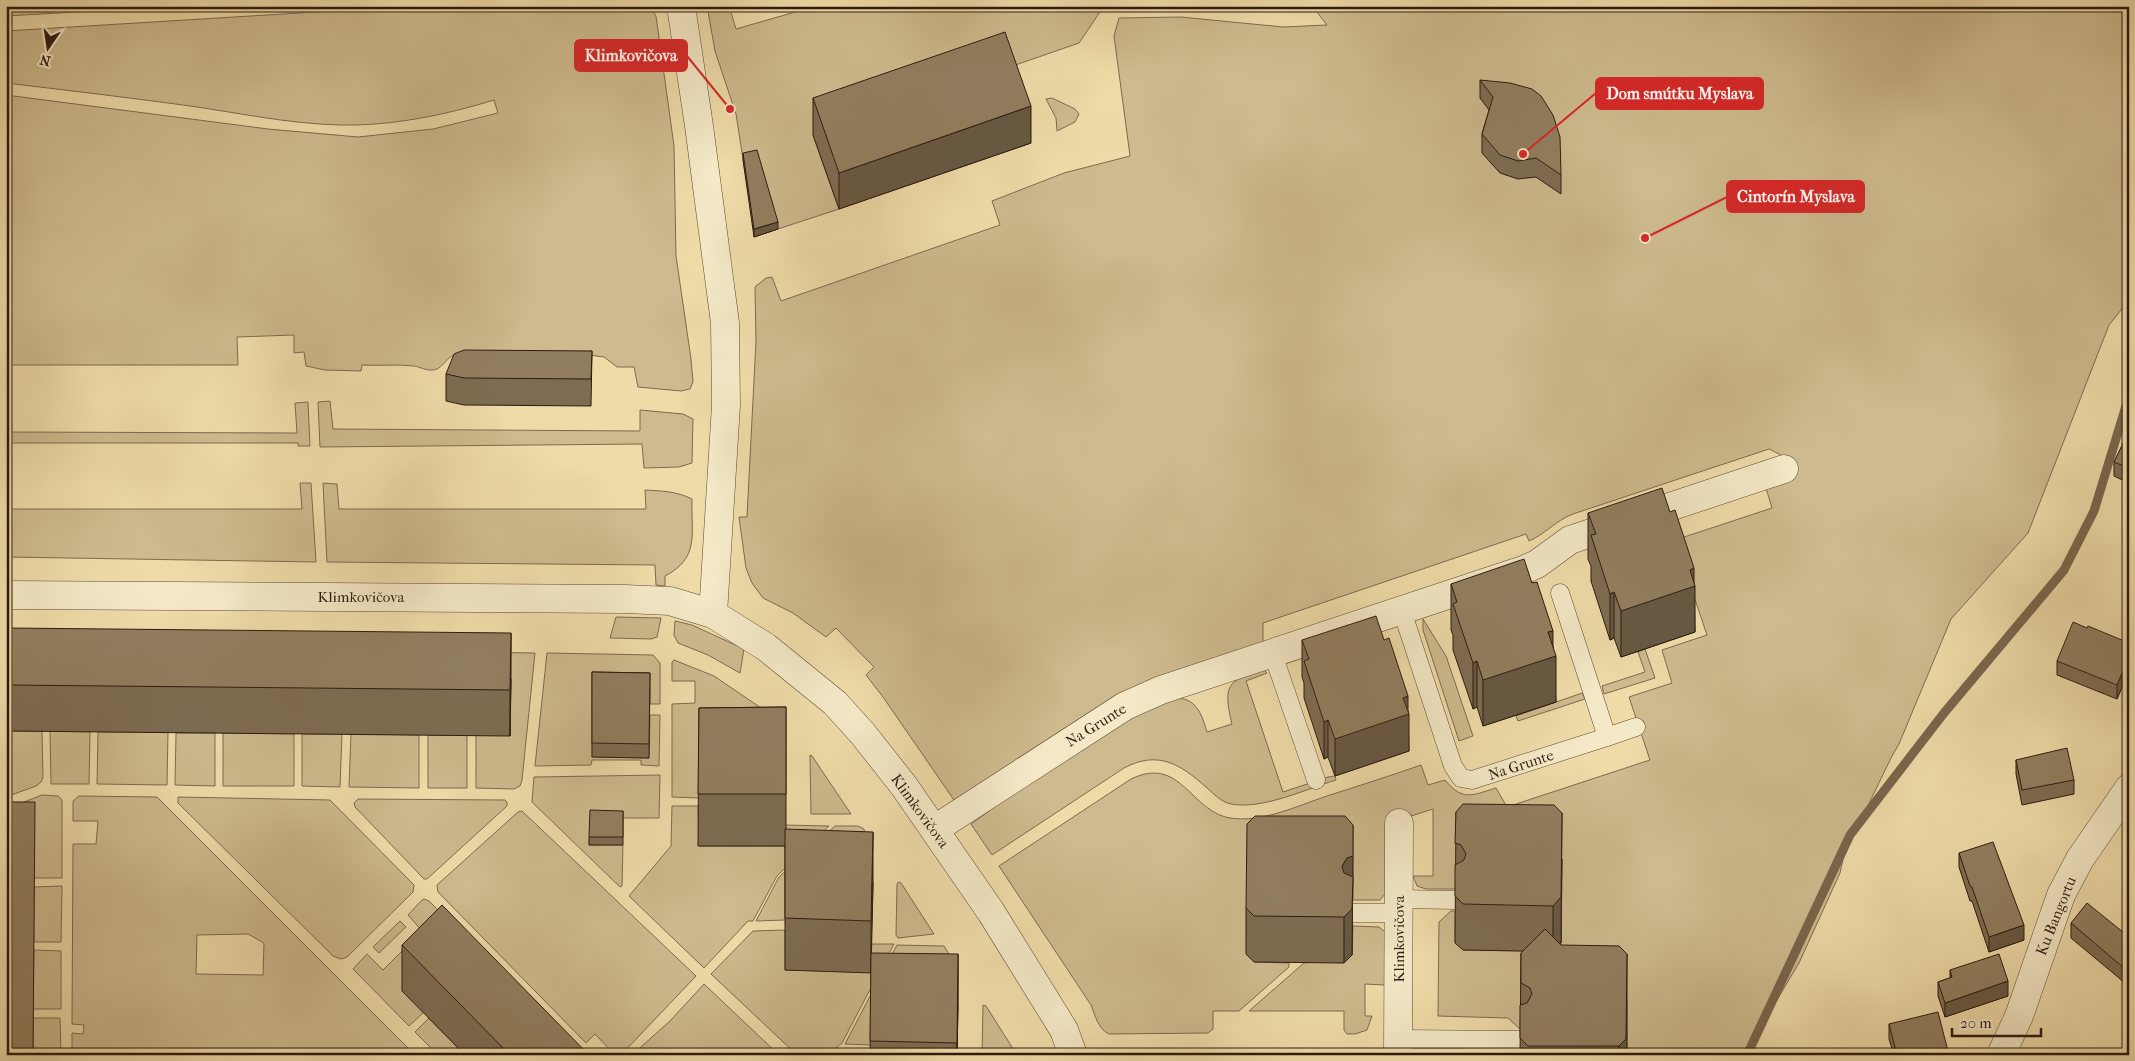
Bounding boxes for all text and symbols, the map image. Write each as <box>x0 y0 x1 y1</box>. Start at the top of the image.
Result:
north arrow <box>22 22 72 72</box>
callout: Klimkovičova <box>575 40 687 71</box>
text: Klimkovičova <box>585 46 678 65</box>
text: N <box>38 51 52 70</box>
callout: Dom smútku Myslava <box>1596 78 1763 109</box>
text: Dom smútku Myslava <box>1607 84 1754 104</box>
callout: Cintorín Myslava <box>1727 181 1864 212</box>
text: Cintorín Myslava <box>1737 187 1856 207</box>
street label: Klimkovičova <box>318 588 405 606</box>
street label: Na Grunte <box>1062 699 1130 751</box>
street label: Na Grunte <box>1486 746 1557 784</box>
street label: Klimkovičova <box>887 771 953 852</box>
street label: Ku Bangortu <box>2032 873 2080 958</box>
street label: Klimkovičova <box>1390 895 1408 982</box>
scale bar <box>1952 1006 2041 1038</box>
text: 20 m <box>1960 1014 1992 1032</box>

